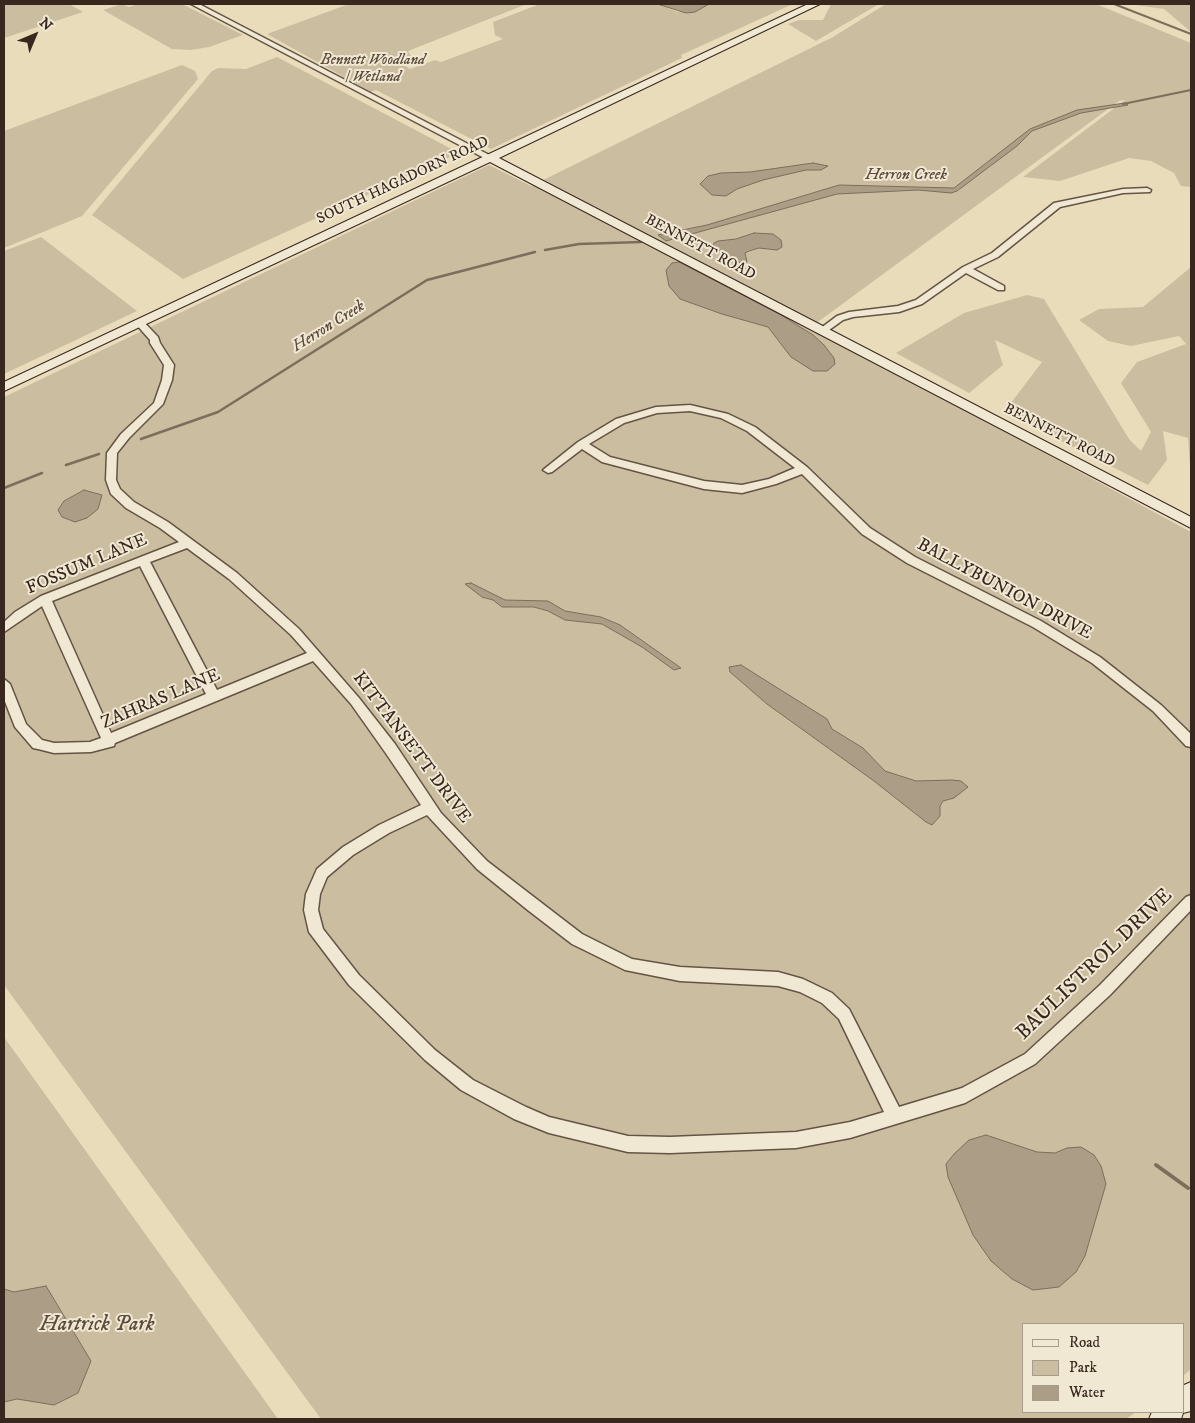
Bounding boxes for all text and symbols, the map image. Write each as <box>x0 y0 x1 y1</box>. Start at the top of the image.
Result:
north arrow <box>10 10 60 60</box>
text: N <box>35 14 56 35</box>
park label: Bennett Woodland / Wetland <box>321 52 425 87</box>
street label: SOUTH HAGADORN ROAD <box>314 133 492 229</box>
water label: Herron Creek <box>865 166 947 186</box>
street label: BENNETT ROAD <box>642 211 758 285</box>
water label: Herron Creek <box>289 297 369 357</box>
street label: BENNETT ROAD <box>1000 400 1118 472</box>
street label: FOSSUM LANE <box>23 530 151 600</box>
street label: BALLYBUNION DRIVE <box>913 535 1095 645</box>
street label: ZAHRAS LANE <box>98 665 224 735</box>
street label: KITTANSETT DRIVE <box>347 668 475 828</box>
street label: BAULISTROL DRIVE <box>1012 884 1178 1046</box>
park label: Hartrick Park <box>40 1313 154 1339</box>
legend <box>1022 1323 1185 1413</box>
text: Road <box>1069 1333 1100 1352</box>
text: Park <box>1069 1358 1097 1377</box>
text: Water <box>1069 1383 1105 1402</box>

